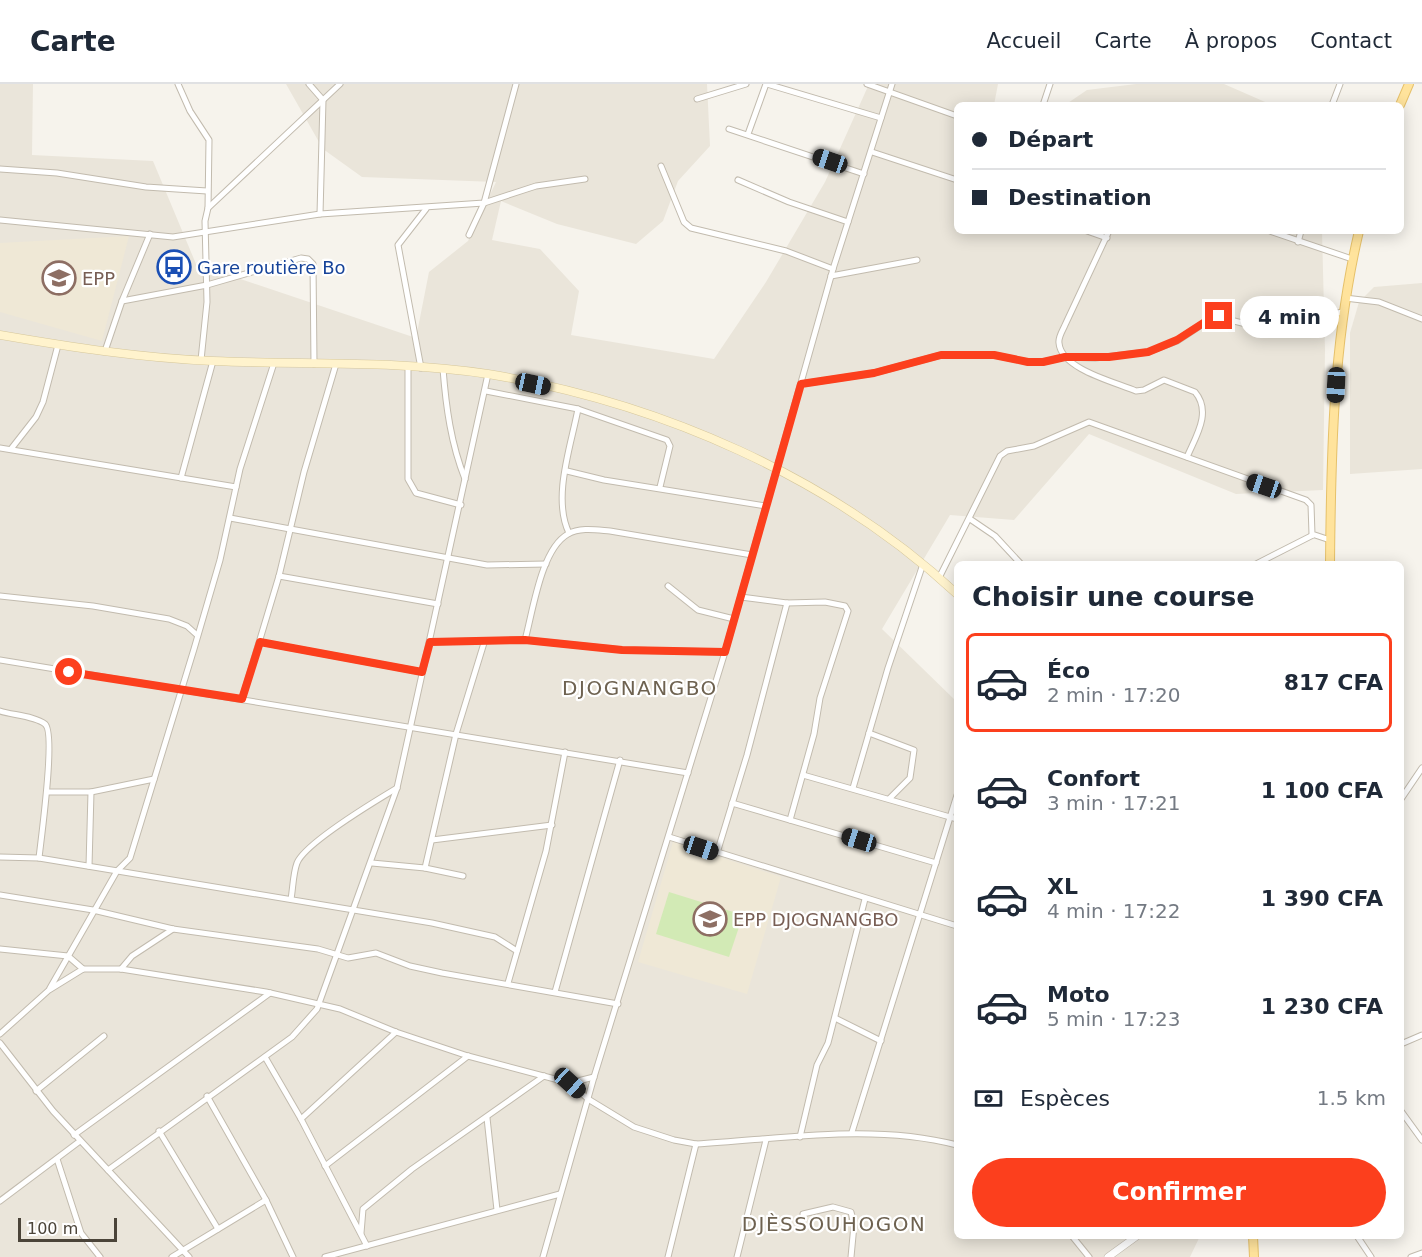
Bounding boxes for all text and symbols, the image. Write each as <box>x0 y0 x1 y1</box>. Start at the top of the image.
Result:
text: Carte <box>30 25 116 58</box>
text: Accueil <box>986 29 1061 53</box>
text: Carte <box>1094 29 1152 53</box>
text: À propos <box>1185 29 1277 53</box>
text: Contact <box>1310 29 1392 53</box>
text: Départ <box>1008 127 1093 152</box>
car <box>810 147 850 175</box>
text: Destination <box>1008 185 1152 210</box>
bus stop icon: Gare routière Bo <box>156 249 192 285</box>
place label: Gare routière Bo <box>197 257 346 278</box>
school or university icon: EPP <box>41 260 77 296</box>
place label: EPP <box>82 268 115 289</box>
callout: 4 min <box>1240 295 1339 337</box>
route end <box>1205 302 1232 329</box>
text: 4 min <box>1258 305 1321 329</box>
car <box>1326 367 1346 403</box>
car <box>514 371 552 397</box>
car <box>1244 472 1284 500</box>
text: Choisir une course <box>972 581 1255 612</box>
icon: car <box>975 656 1029 710</box>
route start <box>55 658 82 685</box>
text: Éco <box>1047 658 1090 683</box>
text: 817 CFA <box>1284 670 1383 695</box>
district label: DJOGNANGBO <box>562 676 718 700</box>
text: 2 min · 17:20 <box>1047 683 1181 707</box>
icon: car <box>975 764 1029 818</box>
text: Confort <box>1047 766 1140 791</box>
text: 1 100 CFA <box>1261 778 1383 803</box>
text: 3 min · 17:21 <box>1047 791 1181 815</box>
car <box>839 826 879 854</box>
car <box>681 834 721 862</box>
icon: car <box>975 872 1029 926</box>
text: XL <box>1047 874 1078 899</box>
text: 1 390 CFA <box>1261 886 1383 911</box>
text: 4 min · 17:22 <box>1047 899 1181 923</box>
school or university icon: EPP DJOGNANGBO <box>692 901 728 937</box>
place label: EPP DJOGNANGBO <box>733 909 898 930</box>
icon: car <box>975 980 1029 1034</box>
text: Moto <box>1047 982 1110 1007</box>
text: 1 230 CFA <box>1261 994 1383 1019</box>
text: 5 min · 17:23 <box>1047 1007 1181 1031</box>
car <box>551 1064 589 1102</box>
icon: cash <box>972 1082 1005 1115</box>
text: Espèces <box>1020 1086 1110 1111</box>
text: 1.5 km <box>1317 1086 1386 1110</box>
button: Confirmer <box>972 1158 1386 1227</box>
district label: DJÈSSOUHOGON <box>742 1212 926 1236</box>
scale bar <box>18 1215 117 1242</box>
text: 100 m <box>27 1219 78 1238</box>

